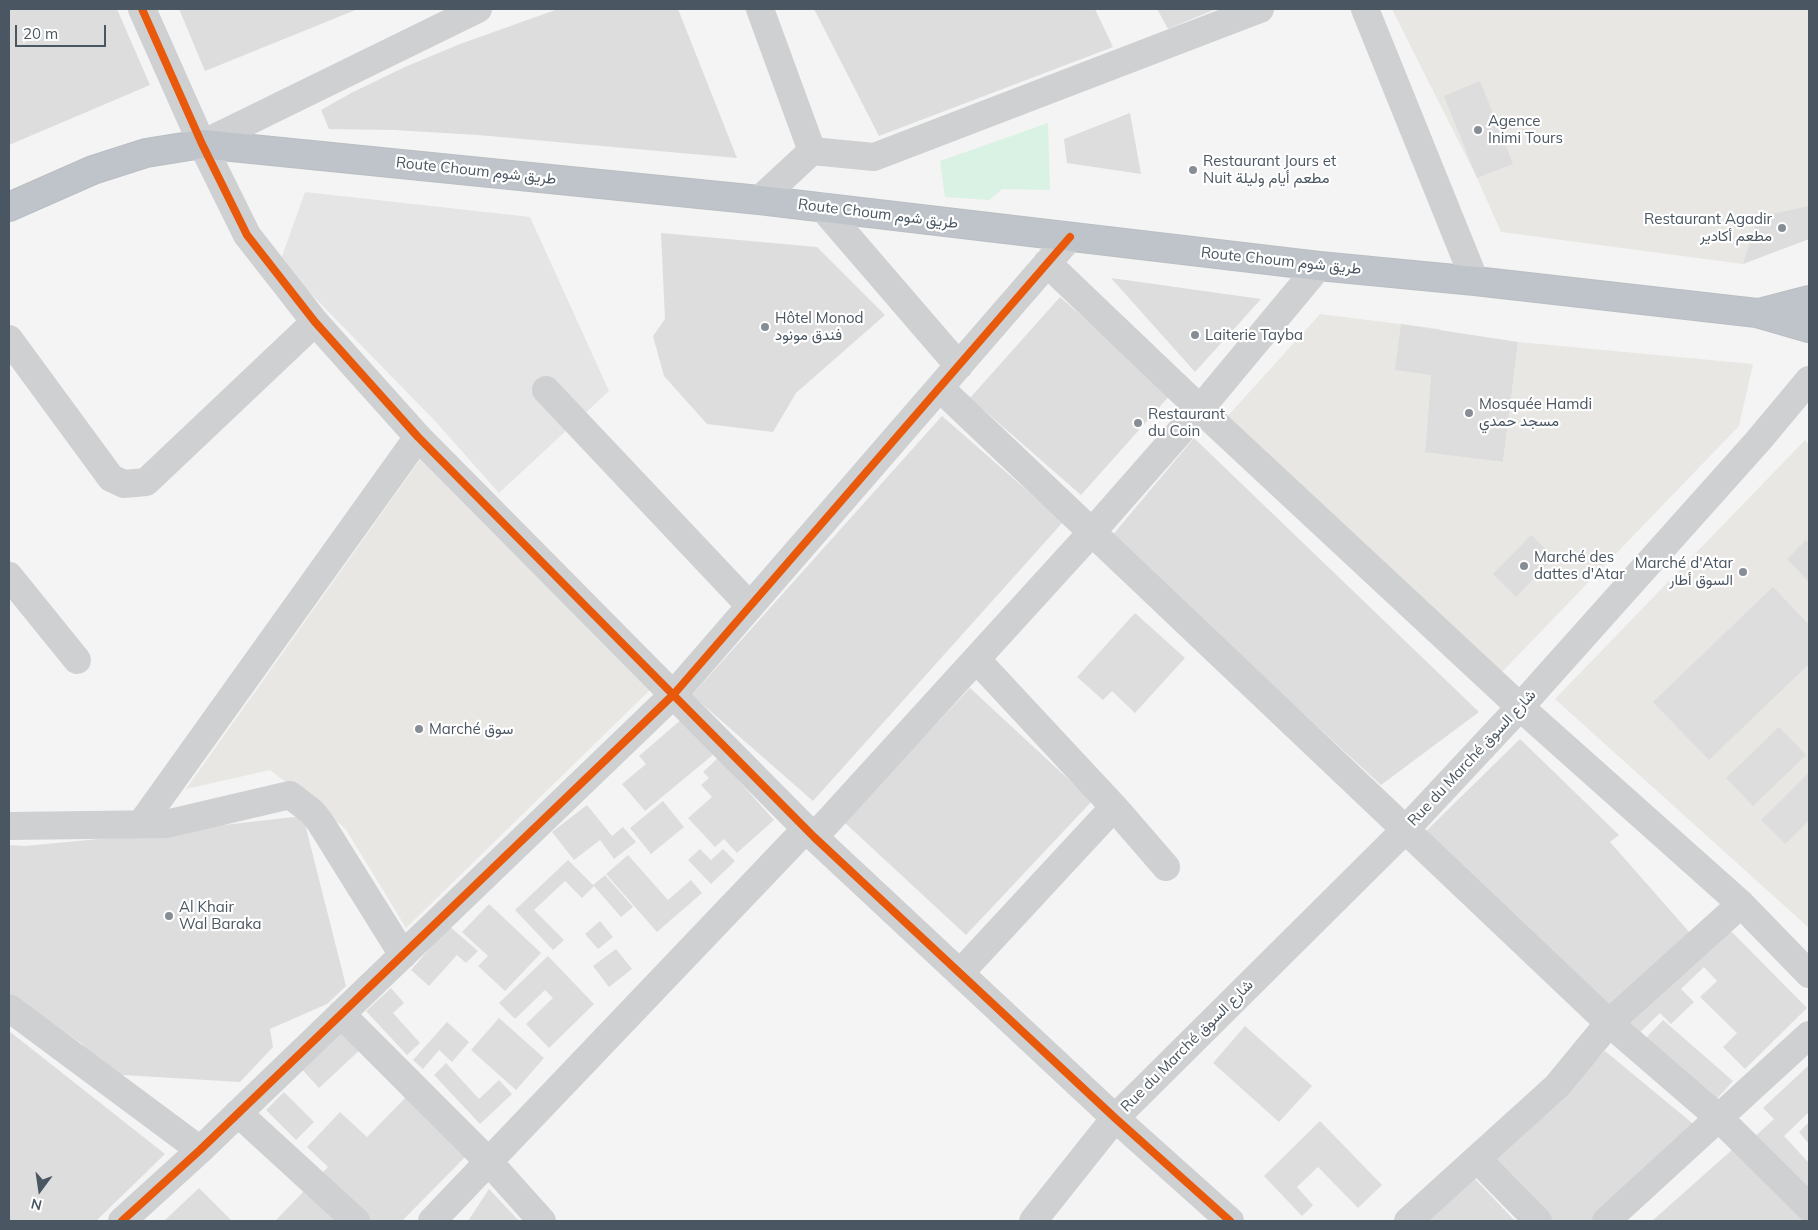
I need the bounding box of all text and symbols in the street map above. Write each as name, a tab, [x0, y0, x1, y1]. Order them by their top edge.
scale bar	[18, 15, 109, 47]
text: 20 m	[23, 24, 58, 43]
place label: Agence Inimi Tours	[1488, 112, 1563, 147]
marker: Agence Inimi Tours	[1472, 124, 1484, 136]
place label: Restaurant Jours et Nuit مطعم أيام وليلة	[1203, 152, 1336, 187]
street label: Route Choum طريق شوم	[395, 154, 557, 188]
marker: Restaurant Jours et Nuit مطعم أيام وليلة	[1187, 164, 1199, 176]
street label: Route Choum طريق شوم	[797, 195, 959, 233]
place label: Restaurant Agadir مطعم أكادير	[1644, 210, 1772, 245]
marker: Restaurant Agadir مطعم أكادير	[1776, 222, 1788, 234]
street label: Route Choum طريق شوم	[1200, 244, 1362, 278]
place label: Hôtel Monod فندق مونود	[775, 309, 864, 344]
marker: Hôtel Monod فندق مونود	[759, 321, 771, 333]
place label: Laiterie Tayba	[1205, 326, 1303, 344]
marker: Laiterie Tayba	[1189, 329, 1201, 341]
place label: Mosquée Hamdi مسجد حمدي	[1479, 395, 1592, 430]
place label: Restaurant du Coin	[1148, 405, 1225, 440]
marker: Mosquée Hamdi مسجد حمدي	[1463, 407, 1475, 419]
marker: Restaurant du Coin	[1132, 417, 1144, 429]
place label: Marché des dattes d'Atar	[1534, 548, 1625, 583]
place label: Marché d'Atar السوق أطار	[1635, 554, 1733, 589]
marker: Marché des dattes d'Atar	[1518, 560, 1530, 572]
marker: Marché d'Atar السوق أطار	[1737, 566, 1749, 578]
street label: Rue du Marché شارع السوق	[1404, 686, 1540, 830]
place label: Marché سوق	[429, 720, 513, 738]
marker: Marché سوق	[413, 723, 425, 735]
place label: Al Khair Wal Baraka	[179, 898, 262, 933]
marker: Al Khair Wal Baraka	[163, 910, 175, 922]
street label: Rue du Marché شارع السوق	[1117, 976, 1257, 1116]
north arrow	[15, 1165, 65, 1215]
text: N	[29, 1195, 44, 1215]

